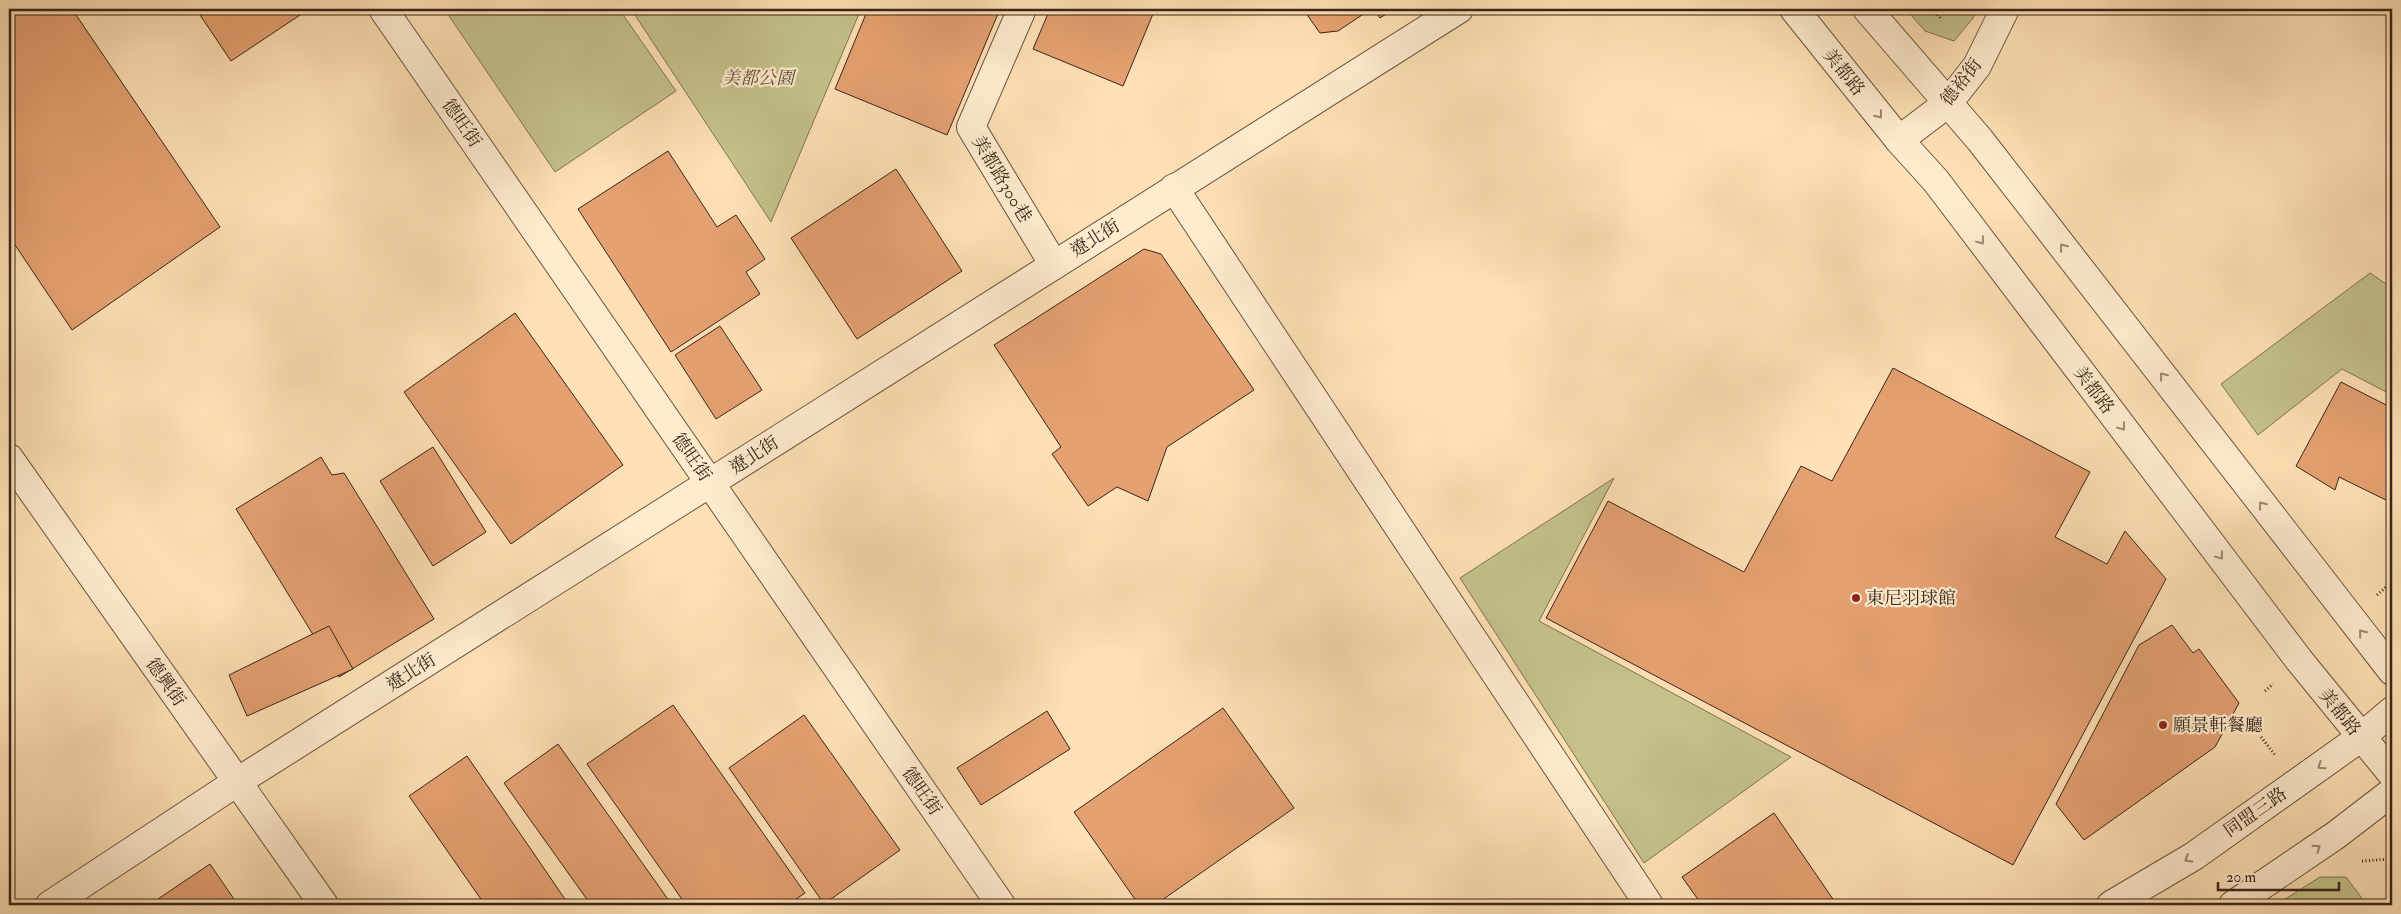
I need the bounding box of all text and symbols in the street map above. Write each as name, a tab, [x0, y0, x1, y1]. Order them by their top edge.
street label: 美都路	[1818, 44, 1870, 101]
street label: 德裕街	[1936, 54, 1987, 111]
park label: 美都公園	[722, 67, 797, 90]
street label: 德旺街	[437, 95, 486, 152]
one-way arrow	[1873, 110, 1882, 119]
street label: 美都路300巷	[967, 132, 1037, 227]
street label: 遼北街	[1066, 214, 1124, 262]
one-way arrow	[1976, 235, 1984, 244]
one-way arrow	[2060, 244, 2069, 253]
street label: 美都路	[2068, 362, 2119, 419]
one-way arrow	[2160, 373, 2168, 382]
one-way arrow	[2116, 421, 2125, 431]
street label: 德旺街	[667, 429, 716, 486]
street label: 遼北街	[725, 431, 783, 480]
one-way arrow	[2259, 501, 2268, 511]
one-way arrow	[2214, 550, 2223, 560]
place label: 東尼羽球館	[1866, 587, 1956, 610]
marker: 東尼羽球館	[1850, 592, 1862, 604]
one-way arrow	[2359, 630, 2367, 639]
street label: 遼北街	[382, 648, 440, 696]
street label: 德興街	[141, 654, 190, 711]
street label: 美都路	[2314, 684, 2366, 741]
place label: 願景軒餐廳	[2173, 714, 2263, 737]
marker: 願景軒餐廳	[2157, 719, 2169, 731]
one-way arrow	[2317, 760, 2326, 769]
street label: 德旺街	[897, 763, 946, 820]
street label: 同盟三路	[2219, 782, 2291, 842]
one-way arrow	[2311, 845, 2320, 854]
one-way arrow	[2184, 853, 2193, 863]
scale bar	[2218, 859, 2340, 891]
text: 20 m	[2226, 868, 2256, 887]

